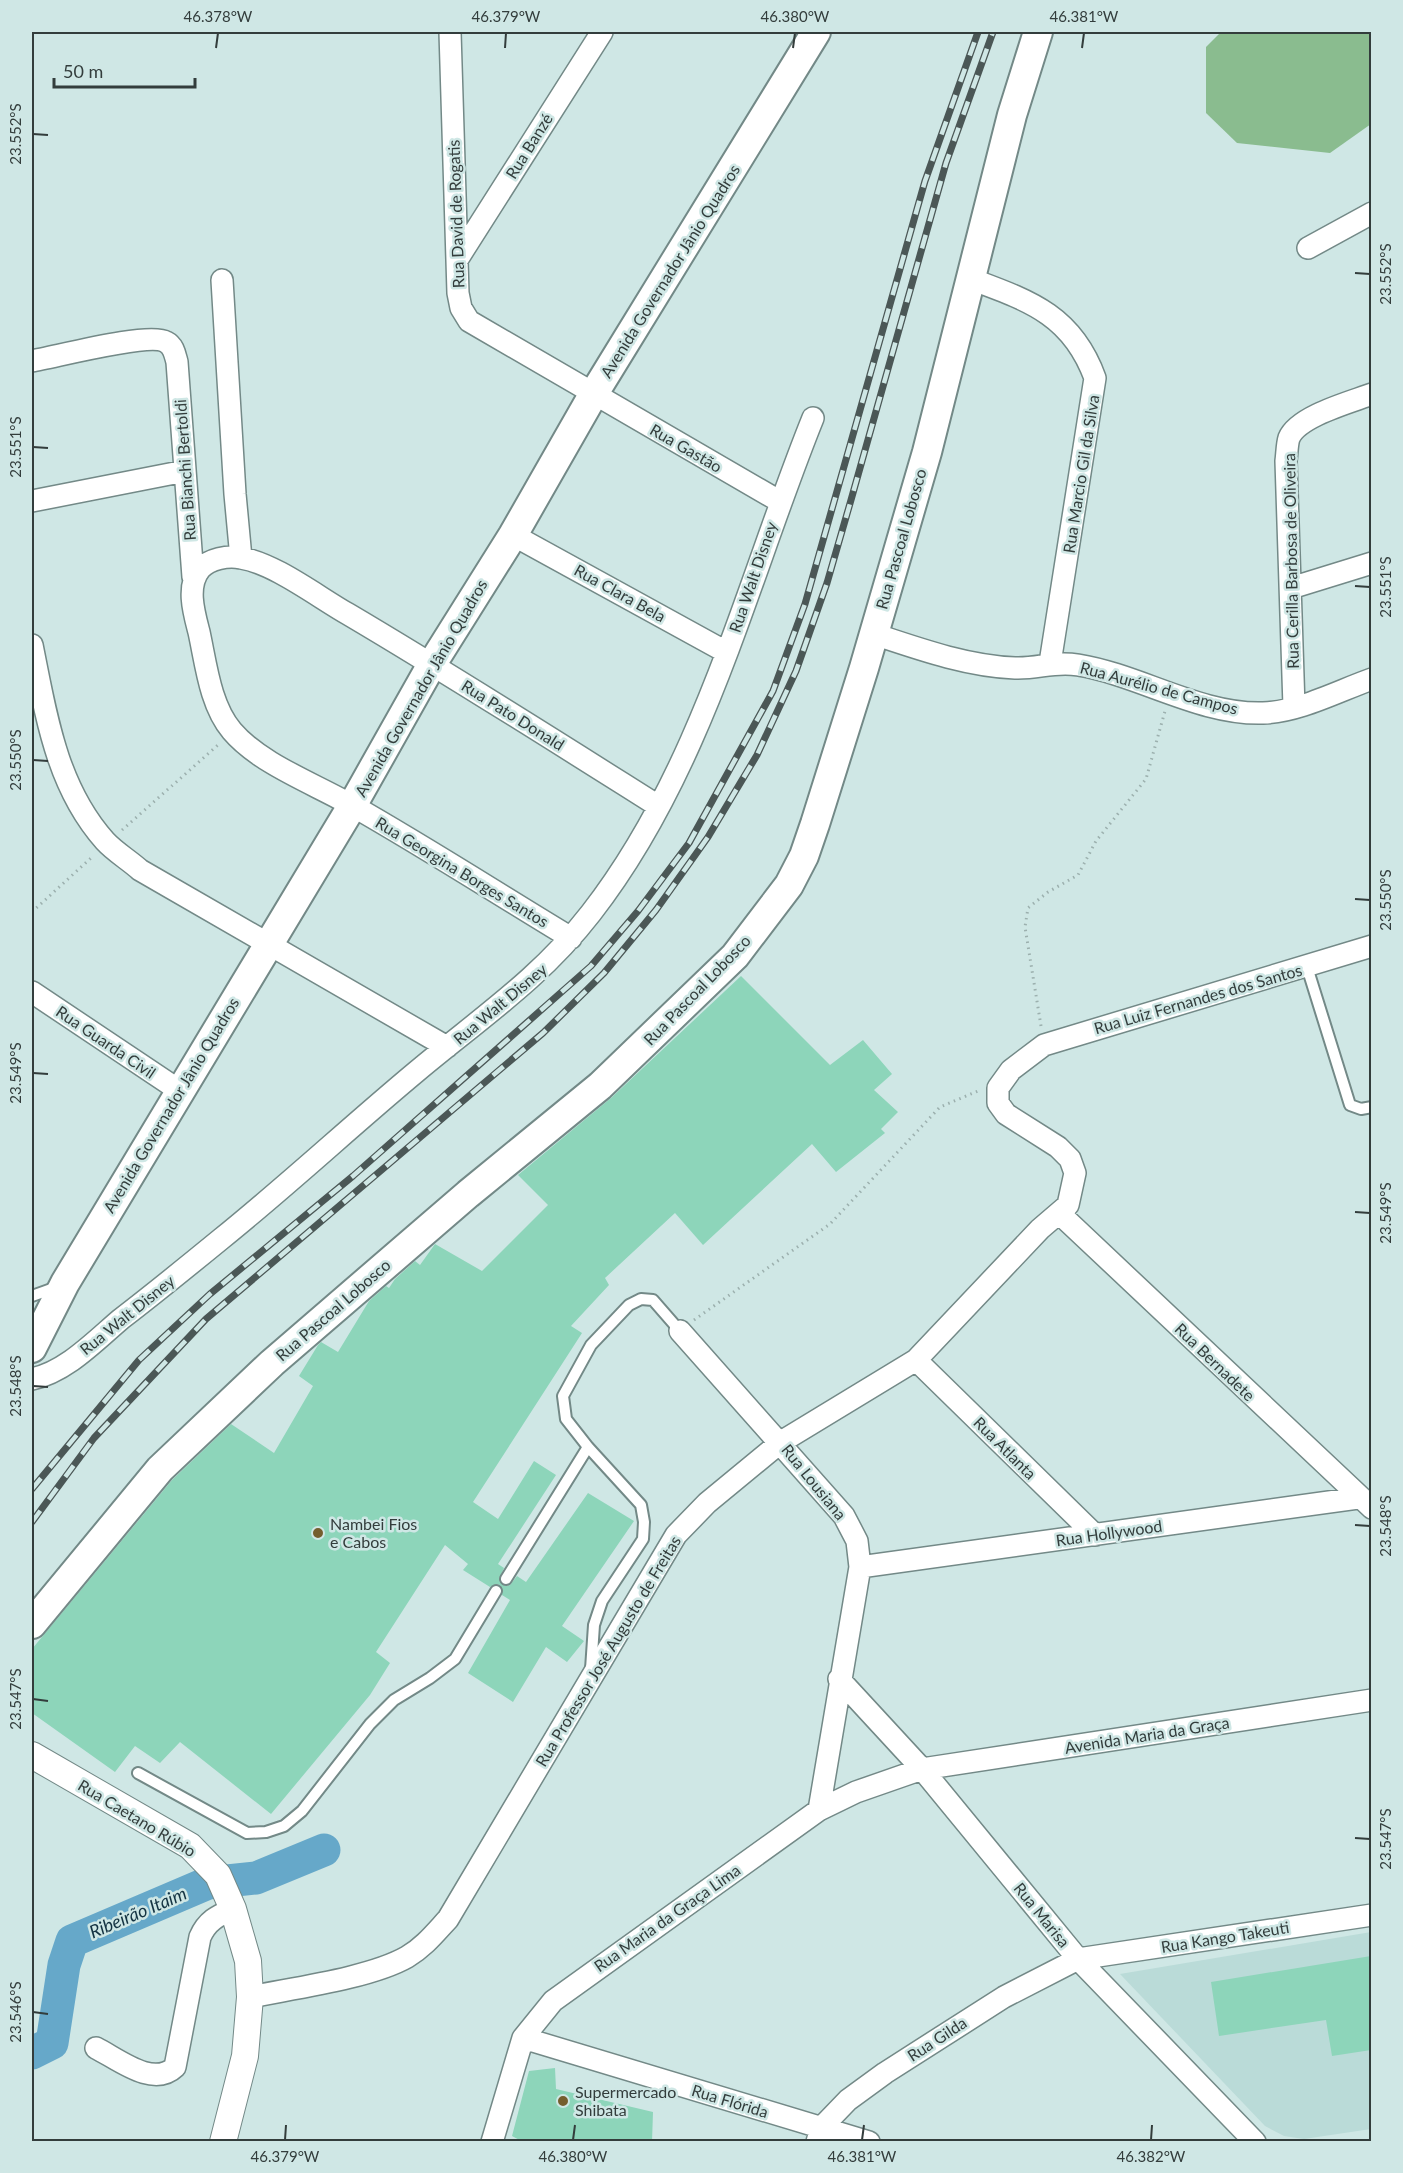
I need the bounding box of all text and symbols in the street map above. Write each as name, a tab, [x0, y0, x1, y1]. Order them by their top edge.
text: 46.378°W	[184, 7, 253, 25]
text: 46.379°W	[472, 7, 541, 25]
text: 46.380°W	[761, 7, 830, 25]
text: 46.381°W	[1050, 7, 1119, 25]
scale bar	[54, 51, 195, 89]
text: 50 m	[63, 60, 103, 82]
text: 23.552°S	[6, 103, 24, 165]
street label: Rua Banzé	[501, 110, 556, 182]
street label: Rua David de Rogatis	[443, 139, 468, 289]
street label: Avenida Governador Jânio Quadros	[596, 161, 743, 381]
text: 23.552°S	[1376, 243, 1394, 305]
street label: Rua Marcio Gil da Silva	[1059, 393, 1102, 554]
street label: Rua Bianchi Bertoldi	[170, 399, 199, 541]
text: 23.551°S	[6, 416, 24, 478]
street label: Rua Gastão	[647, 419, 726, 476]
street label: Rua Cerilla Barbosa de Oliveira	[1279, 453, 1302, 669]
street label: Rua Pascoal Lobosco	[871, 466, 930, 611]
street label: Rua Walt Disney	[725, 518, 781, 635]
text: 23.551°S	[1376, 556, 1394, 618]
street label: Rua Clara Bela	[571, 560, 669, 625]
street label: Avenida Governador Jânio Quadros	[350, 576, 491, 800]
street label: Rua Aurélio de Campos	[1078, 657, 1240, 718]
street label: Rua Pato Donald	[458, 675, 568, 754]
text: 23.550°S	[6, 729, 24, 791]
street label: Rua Georgina Borges Santos	[372, 812, 552, 931]
text: 23.550°S	[1376, 869, 1394, 931]
street label: Rua Pascoal Lobosco	[639, 931, 754, 1049]
street label: Rua Walt Disney	[449, 959, 551, 1048]
street label: Rua Luiz Fernandes dos Santos	[1092, 960, 1304, 1037]
street label: Avenida Governador Jânio Quadros	[99, 994, 243, 1216]
street label: Rua Guarda Civil	[53, 1001, 160, 1082]
text: 23.549°S	[6, 1042, 24, 1104]
text: 23.549°S	[1376, 1182, 1394, 1244]
street label: Rua Pascoal Lobosco	[272, 1255, 394, 1365]
street label: Rua Walt Disney	[76, 1270, 178, 1358]
street label: Rua Bernadete	[1172, 1319, 1259, 1404]
text: 23.548°S	[6, 1355, 24, 1417]
street label: Rua Atlanta	[970, 1412, 1041, 1483]
street label: Rua Lousiana	[778, 1440, 851, 1523]
text: 23.548°S	[1376, 1495, 1394, 1557]
place label: Nambei Fios e Cabos	[330, 1514, 417, 1551]
street label: Rua Hollywood	[1055, 1516, 1163, 1549]
marker: Nambei Fios e Cabos	[311, 1526, 325, 1540]
street label: Rua Professor José Augusto de Freitas	[531, 1532, 684, 1770]
text: 23.547°S	[6, 1668, 24, 1730]
street label: Avenida Maria da Graça	[1063, 1712, 1231, 1757]
street label: Rua Caetano Rúbio	[75, 1775, 200, 1860]
text: 23.547°S	[1376, 1808, 1394, 1870]
street label: Rua Maria da Graça Lima	[590, 1860, 743, 1975]
street label: Rua Marisa	[1011, 1878, 1074, 1951]
water label: Ribeirão Itaim	[86, 1882, 190, 1942]
street label: Rua Kango Takeuti	[1160, 1917, 1290, 1956]
text: 23.546°S	[6, 1981, 24, 2043]
street label: Rua Gilda	[904, 2012, 970, 2065]
street label: Rua Flórida	[690, 2080, 771, 2121]
place label: Supermercado Shibata	[575, 2082, 676, 2119]
marker: Supermercado Shibata	[556, 2094, 570, 2108]
text: 46.379°W	[251, 2147, 320, 2165]
text: 46.380°W	[539, 2147, 608, 2165]
text: 46.381°W	[828, 2147, 897, 2165]
text: 46.382°W	[1117, 2147, 1186, 2165]

